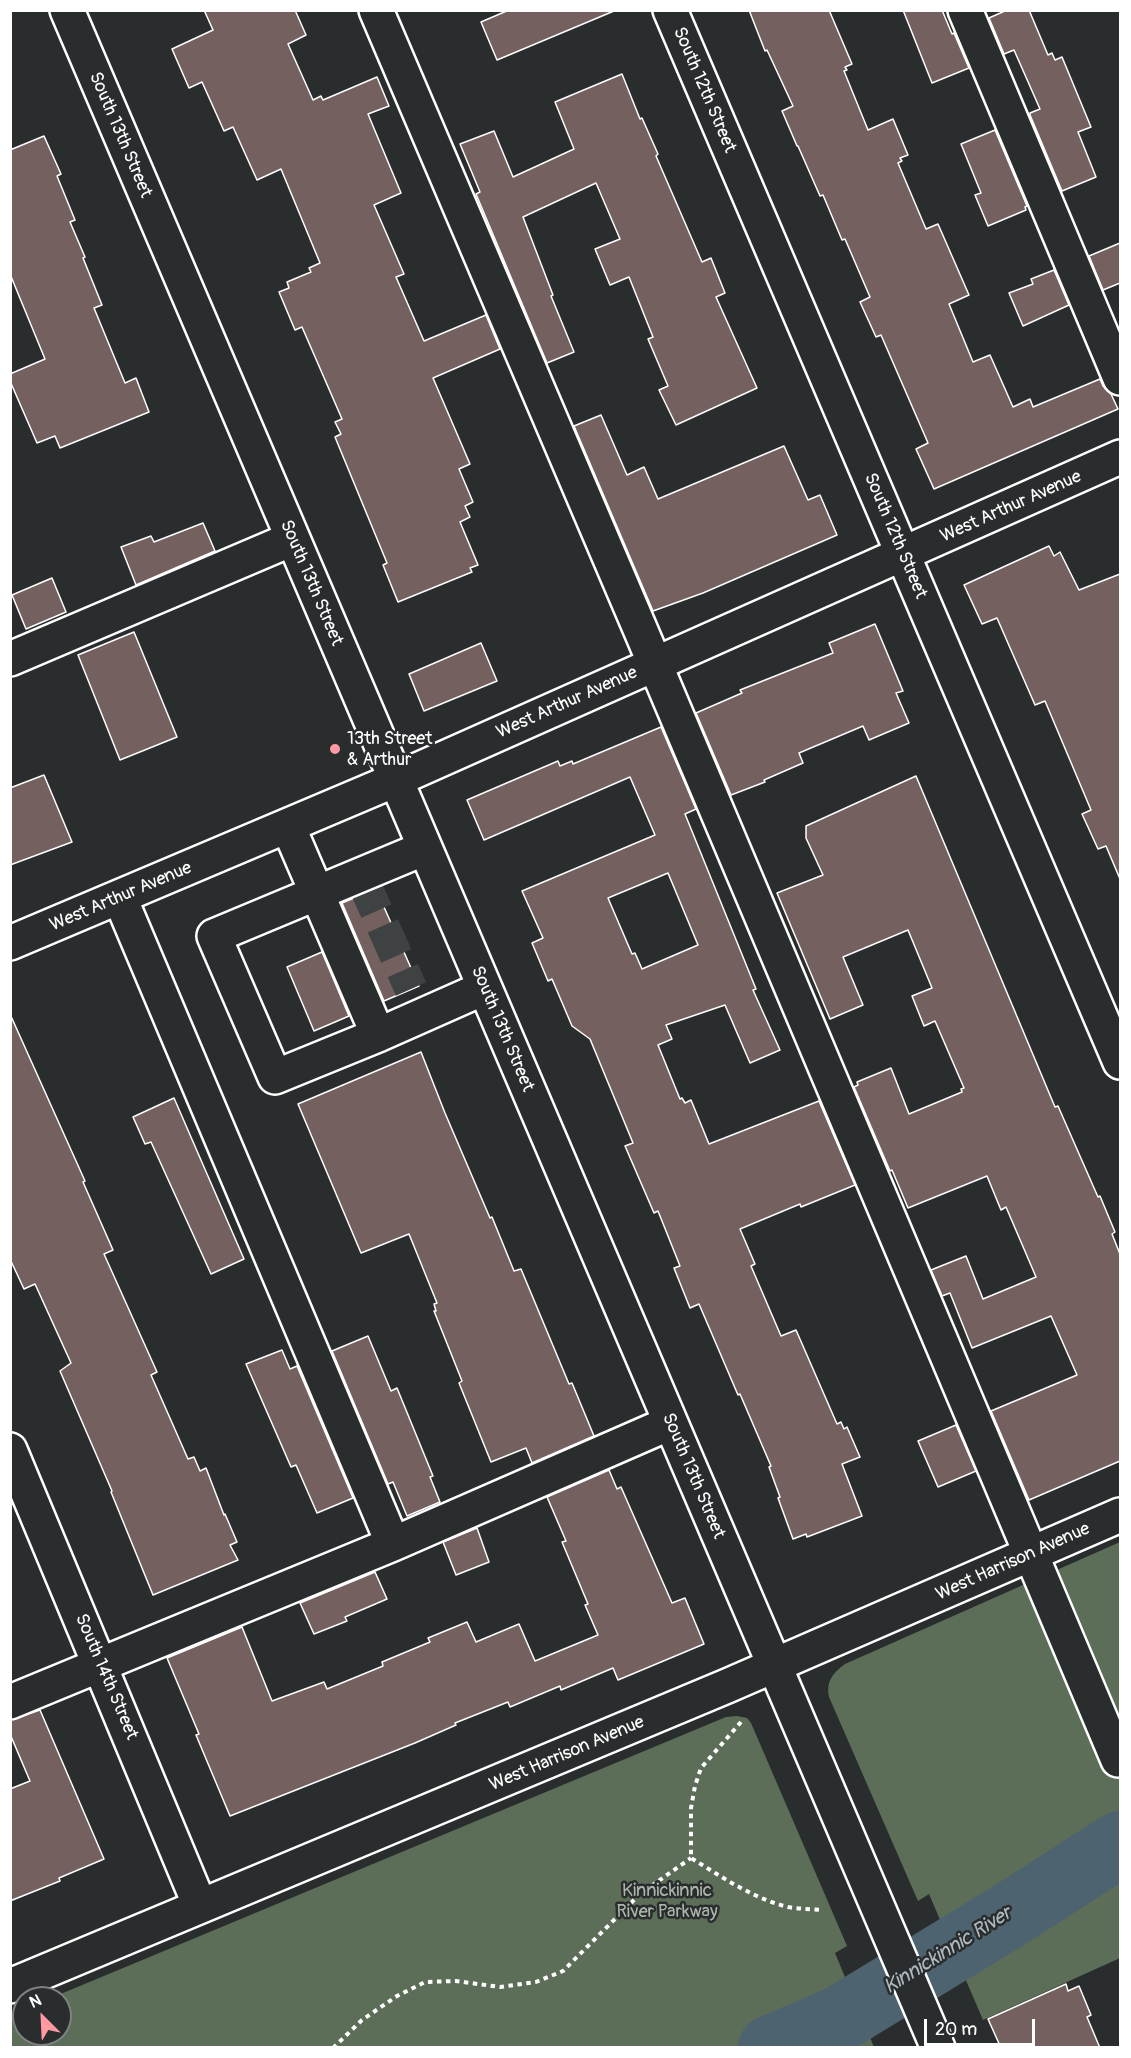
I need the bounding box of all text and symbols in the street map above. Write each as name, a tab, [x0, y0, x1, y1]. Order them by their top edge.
street label: South 12th Street	[668, 24, 740, 156]
street label: South 13th Street	[84, 69, 156, 201]
street label: West Arthur Avenue	[937, 466, 1085, 548]
street label: South 12th Street	[859, 470, 931, 602]
street label: South 13th Street	[275, 517, 347, 649]
street label: West Arthur Avenue	[493, 662, 641, 744]
place label: 13th Street & Arthur	[347, 728, 432, 771]
marker: 13th Street & Arthur	[328, 742, 342, 756]
street label: West Arthur Avenue	[47, 857, 195, 937]
street label: South 13th Street	[466, 963, 538, 1095]
street label: South 13th Street	[657, 1410, 729, 1542]
street label: West Harrison Avenue	[933, 1518, 1093, 1606]
street label: South 14th Street	[70, 1611, 142, 1743]
street label: West Harrison Avenue	[486, 1712, 648, 1796]
park label: Kinnickinnic River Parkway	[616, 1880, 718, 1922]
water label: Kinnickinnic River	[880, 1902, 1016, 2000]
north arrow	[12, 1986, 72, 2046]
text: N	[26, 1990, 44, 2013]
scale bar	[927, 2007, 1038, 2045]
text: 20 m	[935, 2018, 977, 2041]

